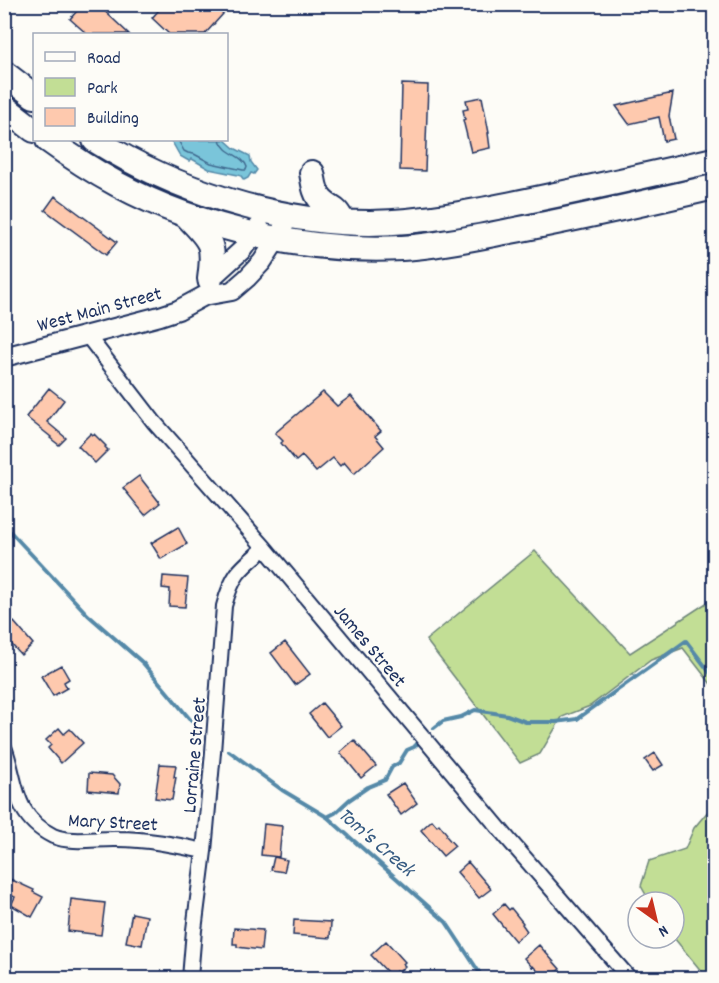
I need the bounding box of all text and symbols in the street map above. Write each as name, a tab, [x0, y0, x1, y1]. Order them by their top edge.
legend	[33, 33, 228, 141]
text: Road	[87, 47, 121, 72]
text: Park	[87, 77, 118, 102]
text: Building	[87, 107, 139, 132]
street label: West Main Street	[34, 281, 165, 341]
street label: James Street	[326, 599, 412, 695]
street label: Lorraine Street	[177, 696, 215, 814]
water label: Tom's Creek	[330, 801, 422, 887]
street label: Mary Street	[67, 808, 158, 840]
north arrow	[626, 890, 686, 950]
text: N	[653, 919, 673, 942]

